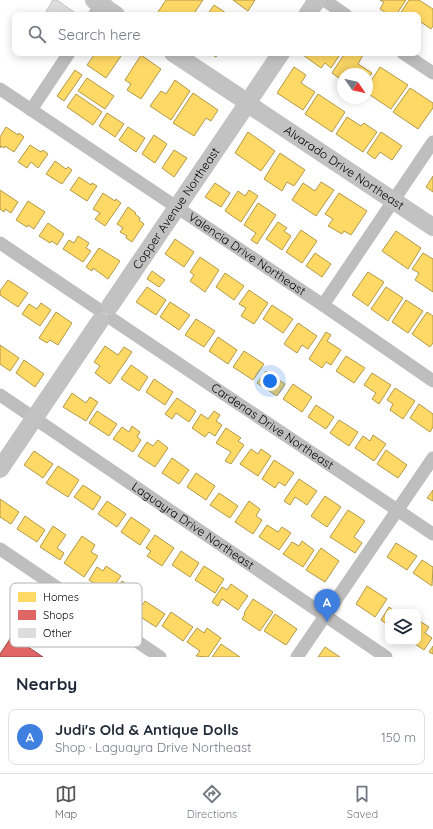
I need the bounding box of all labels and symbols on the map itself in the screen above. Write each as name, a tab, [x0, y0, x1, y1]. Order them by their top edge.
north arrow	[337, 68, 373, 104]
street label: Alvarado Drive Northeast	[281, 122, 407, 213]
street label: Copper Avenue Northeast	[129, 144, 222, 272]
street label: Valencia Drive Northeast	[185, 209, 309, 298]
your location	[260, 371, 280, 391]
street label: Cardenas Drive Northeast	[209, 380, 337, 472]
street label: Laguayra Drive Northeast	[129, 479, 257, 572]
legend	[10, 583, 142, 647]
pin: A	[314, 589, 340, 622]
text: Homes	[43, 590, 79, 604]
text: Shops	[43, 608, 74, 622]
text: Other	[43, 626, 73, 640]

